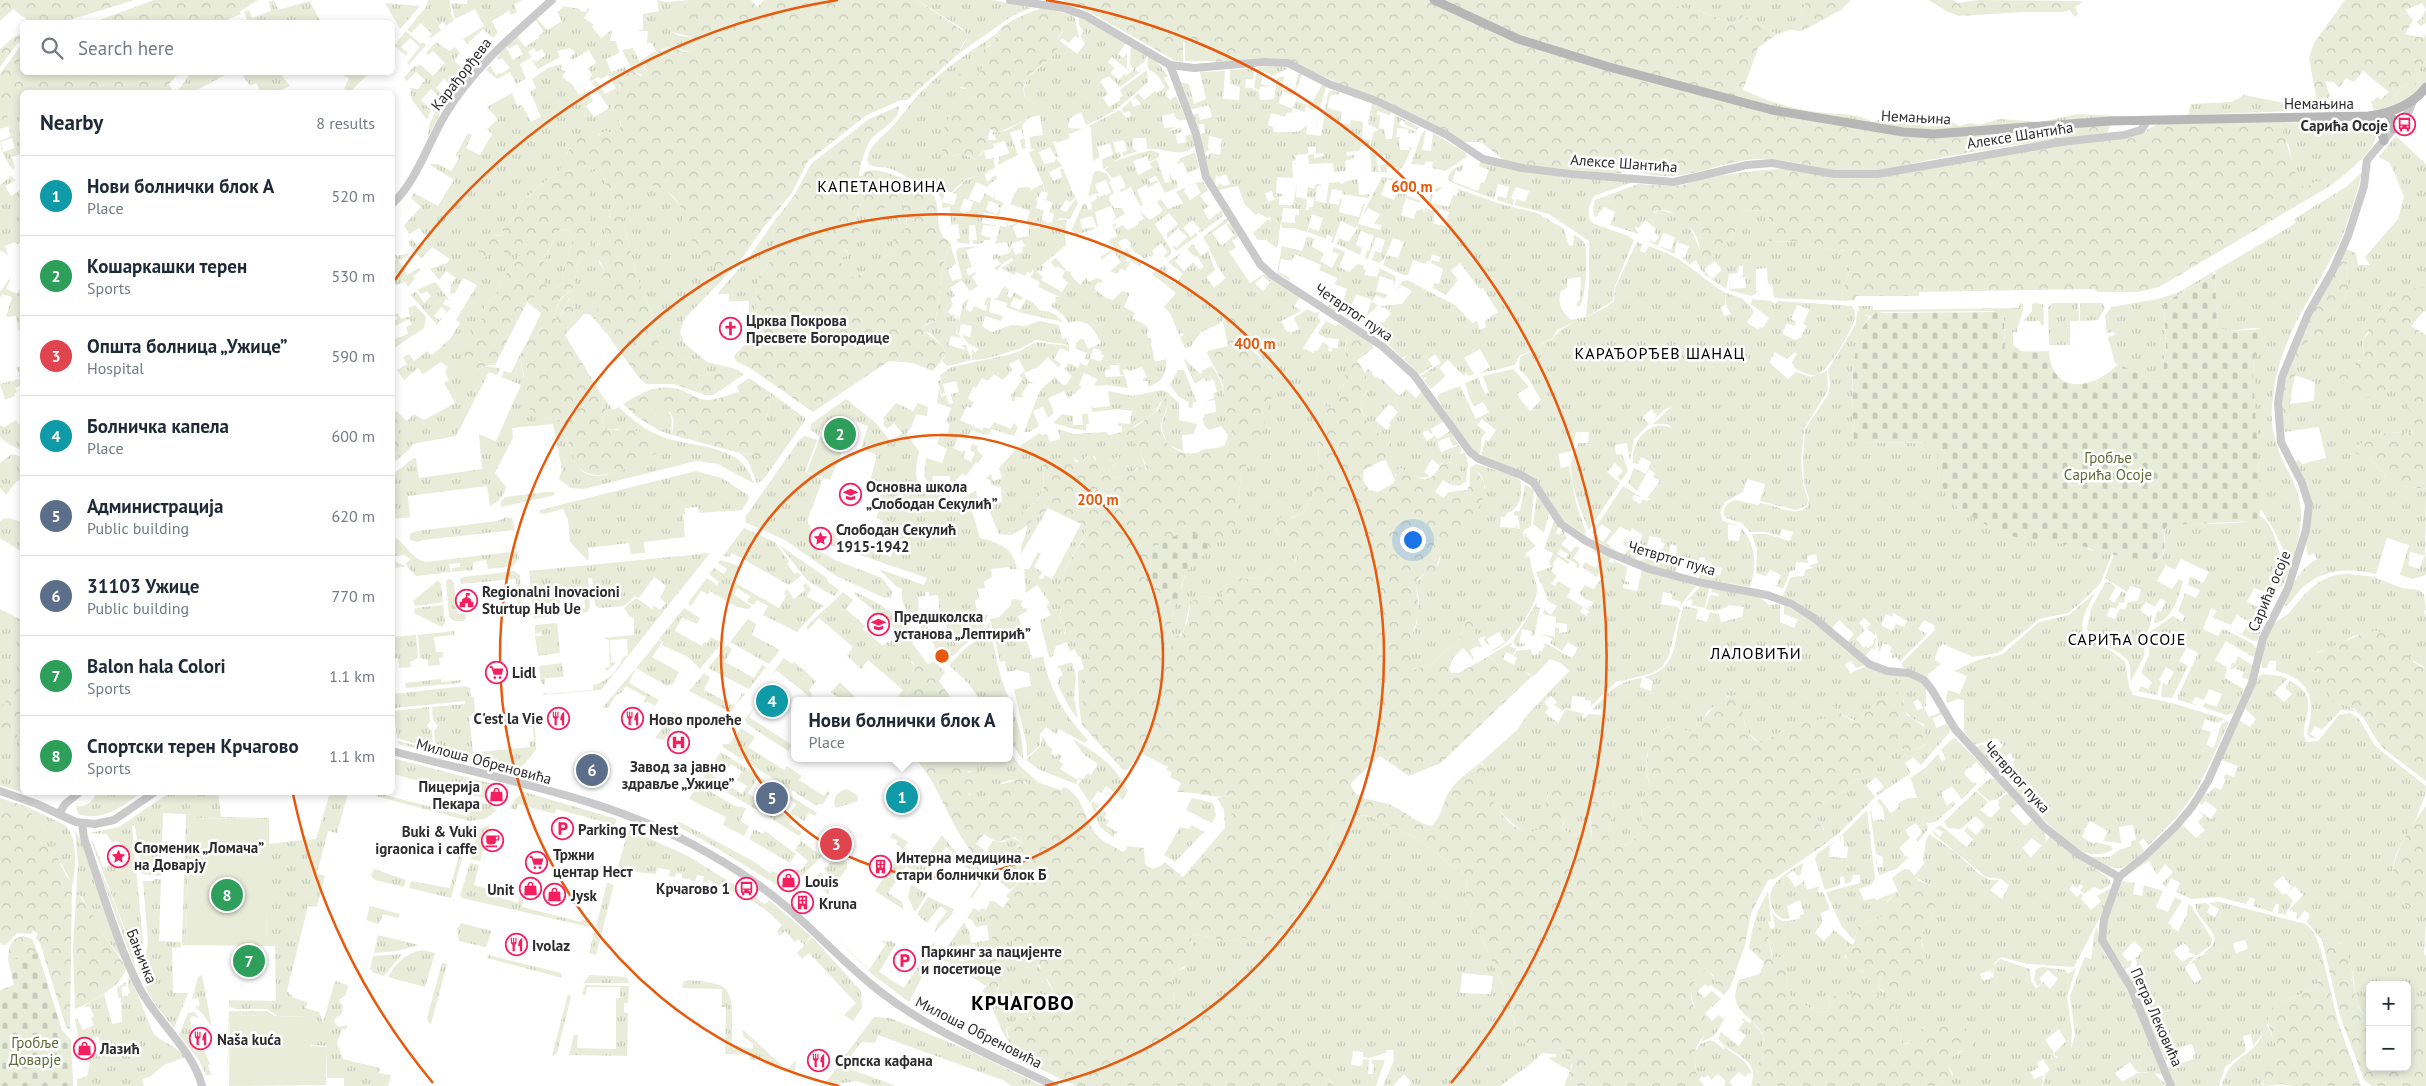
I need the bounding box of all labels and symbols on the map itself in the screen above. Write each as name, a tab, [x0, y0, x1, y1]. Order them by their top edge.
street label: Карађорђева	[427, 34, 495, 114]
street label: Немањина	[2284, 94, 2354, 113]
street label: Немањина	[1880, 106, 1952, 128]
bus stop icon: Сарића Осоје	[2392, 113, 2416, 137]
place label: Сарића Осоје	[2301, 116, 2388, 135]
street label: Алексе Шантића	[1965, 117, 2075, 153]
street label: Алексе Шантића	[1570, 150, 1678, 176]
district label: КАПЕТАНОВИНА	[817, 176, 947, 196]
text: 600 m	[1391, 177, 1433, 196]
street label: Четвртог пука	[1311, 279, 1397, 345]
place label: Црква Покрова Пресвете Богородице	[746, 311, 890, 347]
church icon: Црква Покрова Пресвете Богородице	[718, 317, 742, 341]
text: 400 m	[1234, 334, 1276, 353]
district label: КАРАЂОРЂЕВ ШАНАЦ	[1575, 343, 1745, 363]
pin: 2	[824, 415, 856, 453]
park label: Гробље Сарића Осоје	[2064, 448, 2152, 484]
place label: Основна школа „Слободан Секулић”	[866, 477, 998, 513]
school or university icon: Основна школа „Слободан Секулић”	[838, 483, 862, 507]
text: 200 m	[1077, 490, 1119, 509]
place label: Слободан Секулић 1915-1942	[836, 520, 956, 556]
place icon: Слободан Секулић 1915-1942	[808, 526, 832, 550]
your location	[1400, 527, 1426, 553]
street label: Четвртог пука	[1626, 536, 1718, 580]
street label: Сарића осоје	[2243, 548, 2295, 634]
place label: Regionalni Inovacioni Sturtup Hub Ue	[482, 582, 620, 618]
public building icon: Regionalni Inovacioni Sturtup Hub Ue	[454, 588, 478, 612]
place label: Предшколска установа „Лептирић”	[893, 607, 1031, 643]
school or university icon: Предшколска установа „Лептирић”	[866, 613, 890, 637]
district label: САРИЋА ОСОЈЕ	[2068, 629, 2186, 649]
district label: ЛАЛОВИЋИ	[1709, 643, 1802, 663]
centre of rings	[933, 647, 951, 665]
supermarket icon: Lidl	[484, 660, 508, 684]
place label: Lidl	[512, 663, 537, 682]
pin: 4	[756, 682, 788, 720]
restaurant icon: C'est la Vie	[547, 706, 571, 730]
restaurant icon: Ново пролеће	[621, 707, 645, 731]
place label: C'est la Vie	[474, 709, 543, 728]
place label: Ново пролеће	[649, 710, 742, 729]
hospital icon: Завод за јавно здравље „Ужице”	[666, 731, 690, 755]
street label: Милоша Обреновића	[414, 734, 554, 788]
street label: Четвртог пука	[1980, 737, 2054, 817]
pin: 6	[576, 751, 608, 789]
place label: Завод за јавно здравље „Ужице”	[622, 757, 734, 793]
place label: Пицерија Пекара	[418, 777, 480, 813]
pin: 1	[886, 778, 918, 816]
pin: 5	[756, 779, 788, 817]
shop icon: Пицерија Пекара	[484, 783, 508, 807]
parking icon: Parking TC Nest	[550, 817, 574, 841]
place label: Parking TC Nest	[578, 820, 679, 839]
place label: Buki & Vuki igraonica i caffe	[375, 822, 477, 858]
pin: 3	[820, 825, 852, 863]
cafe icon: Buki & Vuki igraonica i caffe	[481, 828, 505, 852]
place label: Споменик „Ломача” на Доварју	[134, 838, 264, 874]
place icon: Споменик „Ломача” на Доварју	[106, 844, 130, 868]
place label: Тржни центар Нест	[553, 845, 633, 881]
place label: Интерна медицина - стари болнички блок Б	[896, 848, 1047, 884]
supermarket icon: Тржни центар Нест	[525, 851, 549, 875]
building icon: Интерна медицина - стари болнички блок Б	[868, 854, 892, 878]
shop icon: Louis	[777, 869, 801, 893]
place label: Louis	[805, 872, 839, 891]
pin: 8	[211, 876, 243, 914]
bus stop icon: Крчагово 1	[734, 876, 758, 900]
shop icon: Unit	[518, 877, 542, 901]
place label: Крчагово 1	[656, 879, 730, 898]
place label: Unit	[487, 880, 515, 899]
shop icon: Jysk	[543, 883, 567, 907]
place label: Jysk	[570, 886, 598, 905]
building icon: Kruna	[791, 891, 815, 915]
place label: Kruna	[819, 894, 857, 913]
street label: Бањичка	[122, 926, 162, 986]
restaurant icon: Ivolaz	[504, 933, 528, 957]
place label: Ivolaz	[532, 936, 570, 955]
pin: 7	[233, 942, 265, 980]
place label: Паркинг за пацијенте и посетиоце	[921, 942, 1062, 978]
parking icon: Паркинг за пацијенте и посетиоце	[893, 948, 917, 972]
street label: Петра Лековића	[2127, 965, 2187, 1069]
district label: КРЧАГОВО	[971, 990, 1075, 1016]
street label: Милоша Обреновића	[912, 992, 1046, 1072]
restaurant icon: Naša kuća	[189, 1027, 213, 1051]
place label: Naša kuća	[217, 1030, 281, 1049]
park label: Гробље Доварје	[9, 1033, 61, 1069]
shop icon: Лазић	[72, 1036, 96, 1060]
place label: Лазић	[99, 1039, 140, 1058]
restaurant icon: Српска кафана	[807, 1048, 831, 1072]
place label: Српска кафана	[835, 1051, 933, 1070]

